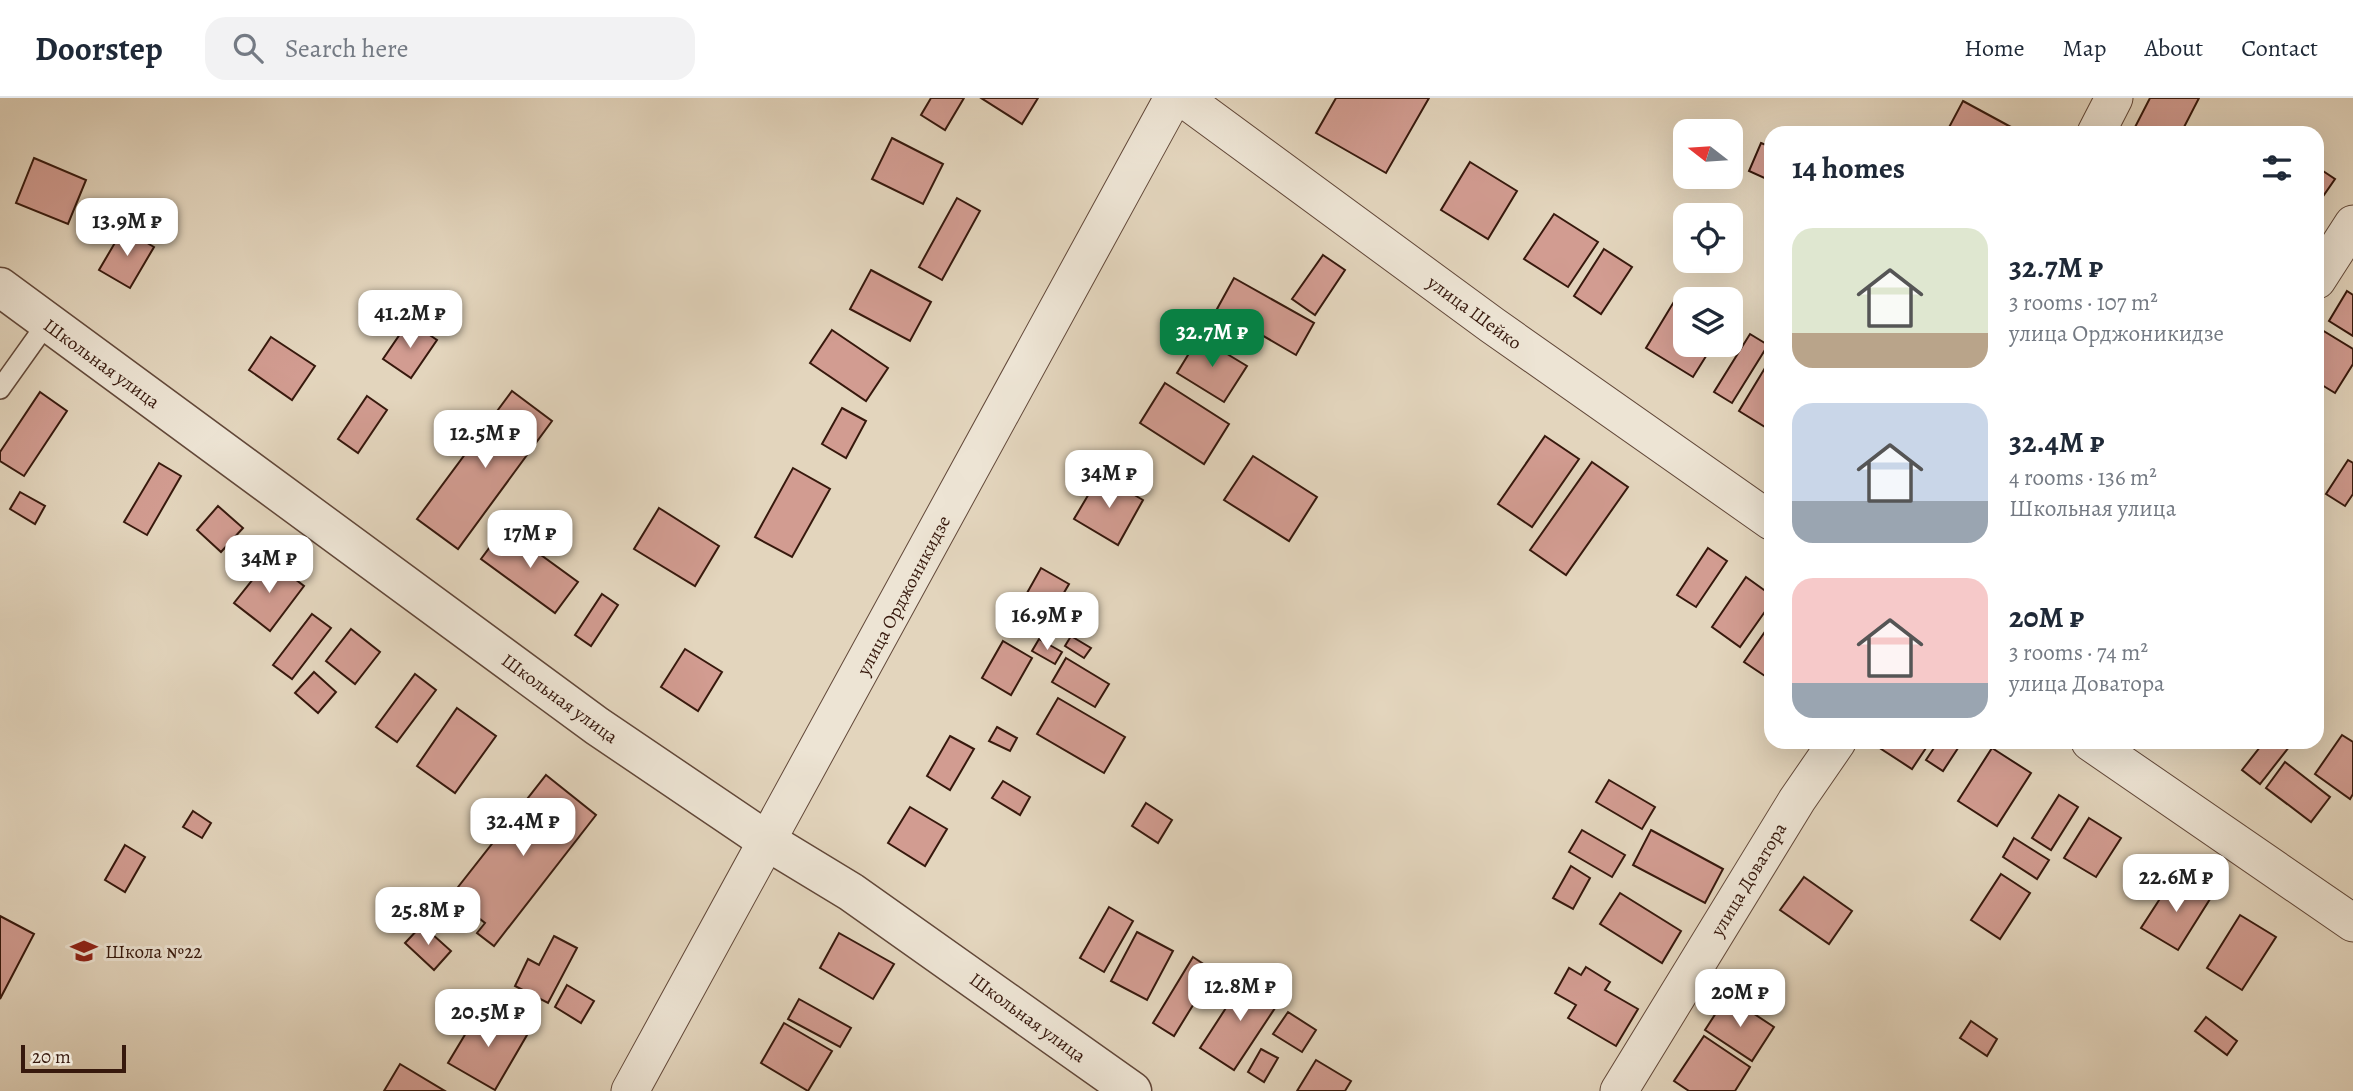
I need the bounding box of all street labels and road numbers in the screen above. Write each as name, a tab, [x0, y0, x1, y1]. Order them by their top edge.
street label: улица Шейко	[1421, 269, 1527, 356]
street label: Школьная улица	[38, 313, 165, 415]
street label: улица Орджоникидзе	[850, 511, 957, 681]
street label: Школьная улица	[496, 648, 623, 750]
street label: улица Доватора	[1704, 817, 1793, 942]
street label: Школьная улица	[964, 967, 1091, 1069]

